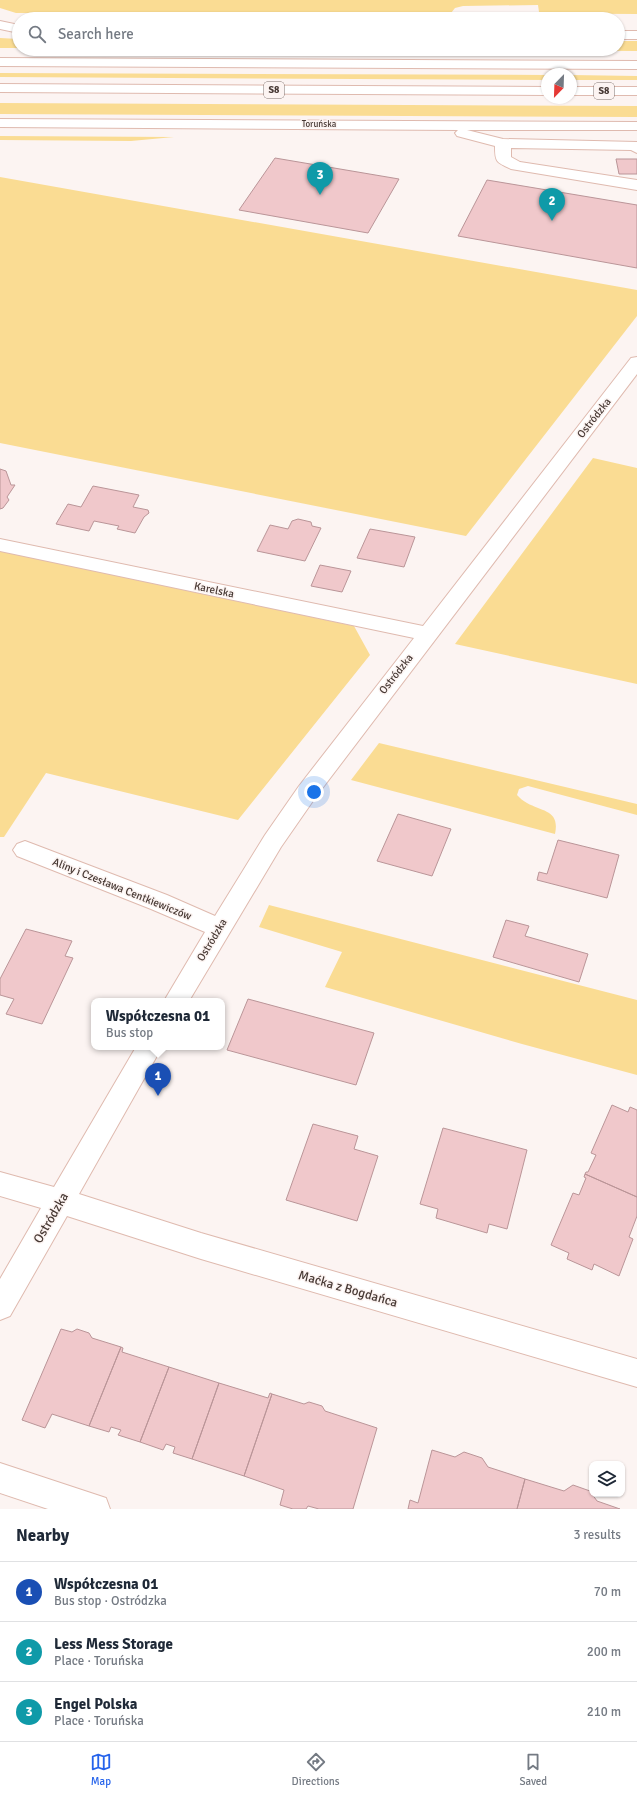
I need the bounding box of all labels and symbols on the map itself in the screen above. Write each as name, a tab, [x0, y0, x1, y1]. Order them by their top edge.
north arrow	[541, 68, 577, 104]
road number: S8	[264, 82, 284, 98]
road number: S8	[594, 83, 614, 99]
street label: Toruńska	[302, 119, 337, 130]
pin: 3	[307, 162, 333, 195]
pin: 2	[539, 188, 565, 221]
street label: Ostródzka	[574, 395, 614, 441]
street label: Karelska	[193, 579, 236, 601]
street label: Ostródzka	[376, 651, 416, 697]
your location	[304, 782, 324, 802]
street label: Aliny i Czesława Centkiewiczów	[51, 855, 193, 923]
street label: Ostródzka	[194, 916, 230, 964]
pin: 1	[145, 1063, 171, 1096]
street label: Ostródzka	[30, 1190, 72, 1246]
street label: Maćka z Bogdańca	[296, 1267, 400, 1311]

